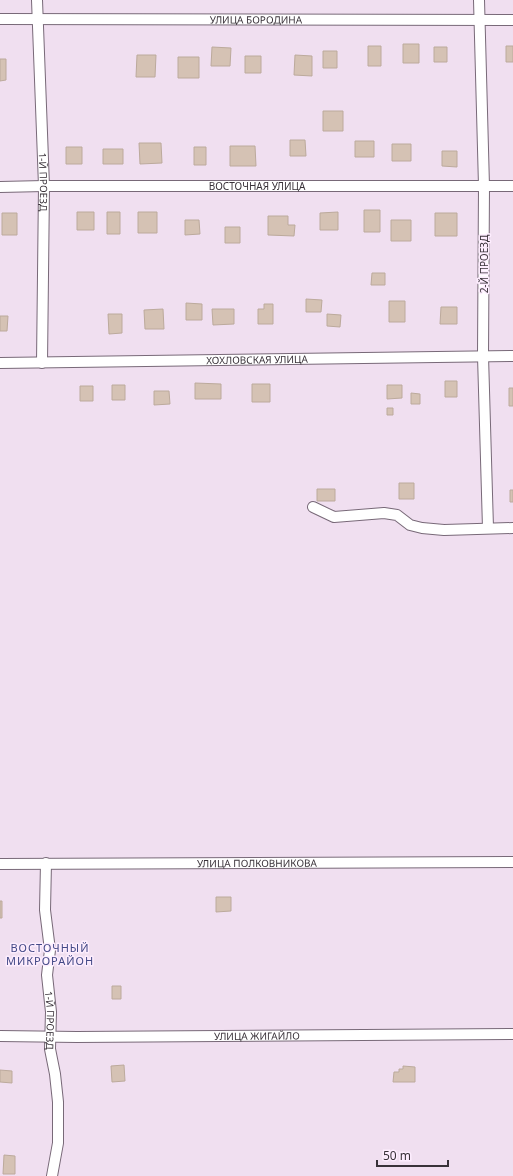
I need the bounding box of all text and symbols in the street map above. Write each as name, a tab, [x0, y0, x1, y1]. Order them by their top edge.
street label: УЛИЦА БОРОДИНА	[210, 12, 303, 27]
street label: 1-Й ПРОЕЗД	[36, 152, 51, 212]
street label: ВОСТОЧНАЯ УЛИЦА	[209, 179, 306, 193]
street label: 2-Й ПРОЕЗД	[477, 234, 491, 293]
street label: ХОХЛОВСКАЯ УЛИЦА	[206, 352, 309, 367]
street label: УЛИЦА ПОЛКОВНИКОВА	[197, 856, 318, 870]
district label: ВОСТОЧНЫЙ МИКРОРАЙОН	[6, 940, 94, 968]
street label: 1-Й ПРОЕЗД	[42, 990, 58, 1051]
street label: УЛИЦА ЖИГАЙЛО	[214, 1028, 300, 1043]
scale bar	[377, 1142, 448, 1168]
text: 50 m	[383, 1147, 411, 1164]

